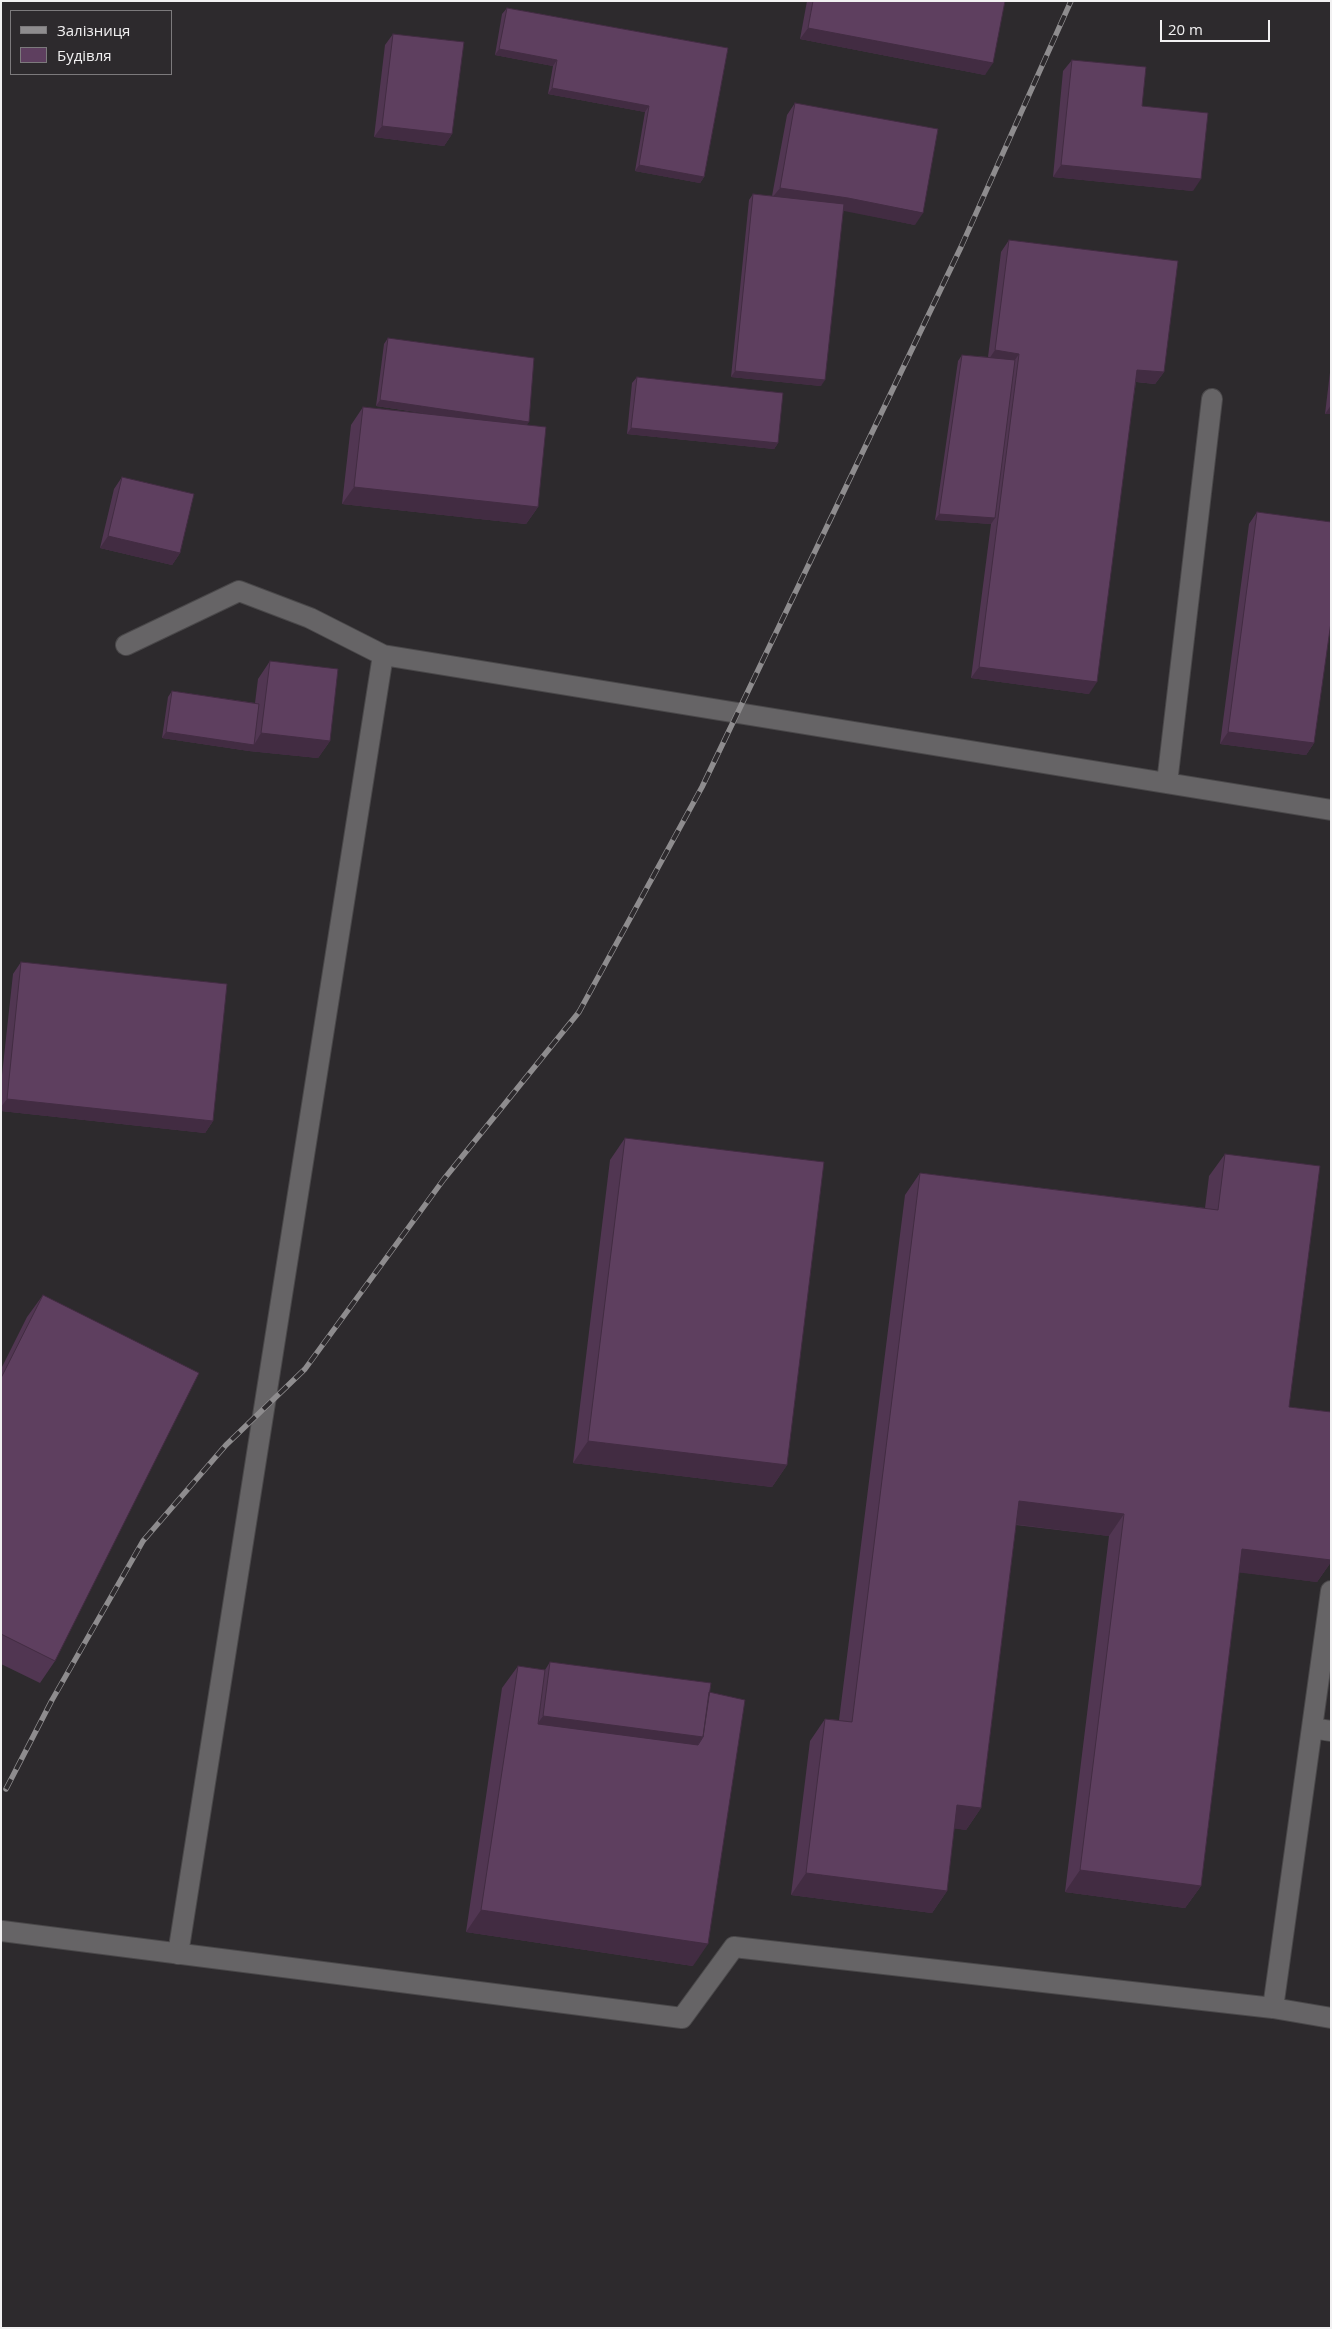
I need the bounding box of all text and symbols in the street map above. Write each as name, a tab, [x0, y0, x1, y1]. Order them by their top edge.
legend	[10, 10, 172, 75]
scale bar	[1162, 10, 1272, 42]
text: 20 m	[1168, 19, 1203, 39]
text: Залізниця	[57, 20, 130, 40]
text: Будівля	[57, 45, 112, 65]

